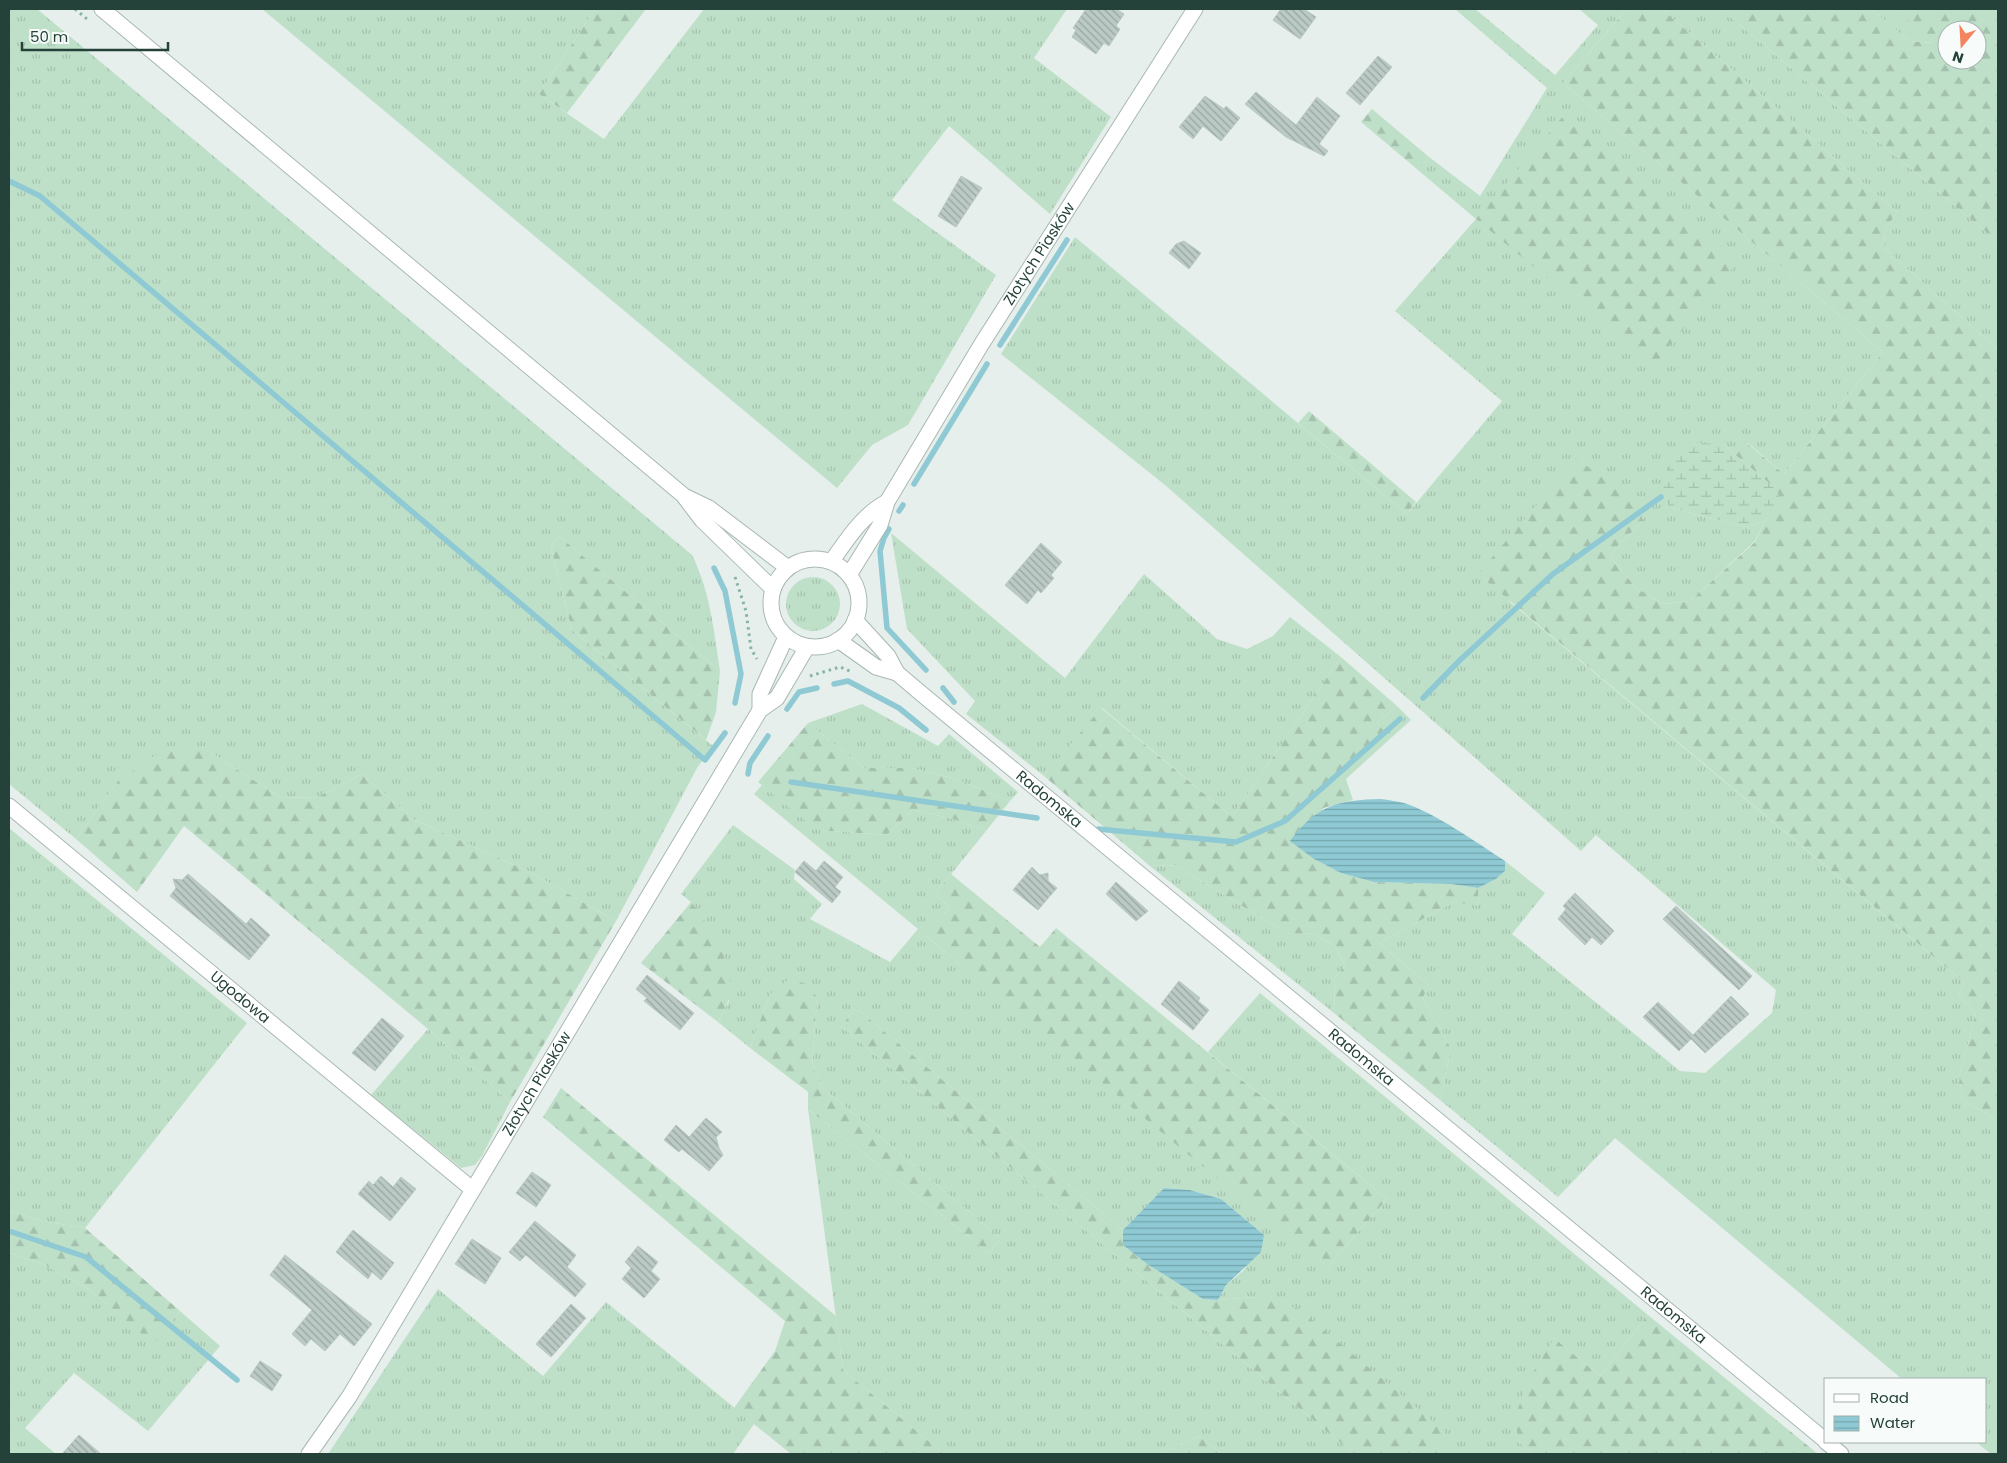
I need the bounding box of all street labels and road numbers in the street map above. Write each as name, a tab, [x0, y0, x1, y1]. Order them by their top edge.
street label: Złotych Piasków	[998, 197, 1080, 309]
street label: Radomska	[1012, 765, 1087, 832]
street label: Ugodowa	[206, 966, 275, 1028]
street label: Radomska	[1324, 1023, 1399, 1090]
street label: Złotych Piasków	[497, 1027, 576, 1139]
street label: Radomska	[1636, 1281, 1711, 1348]

